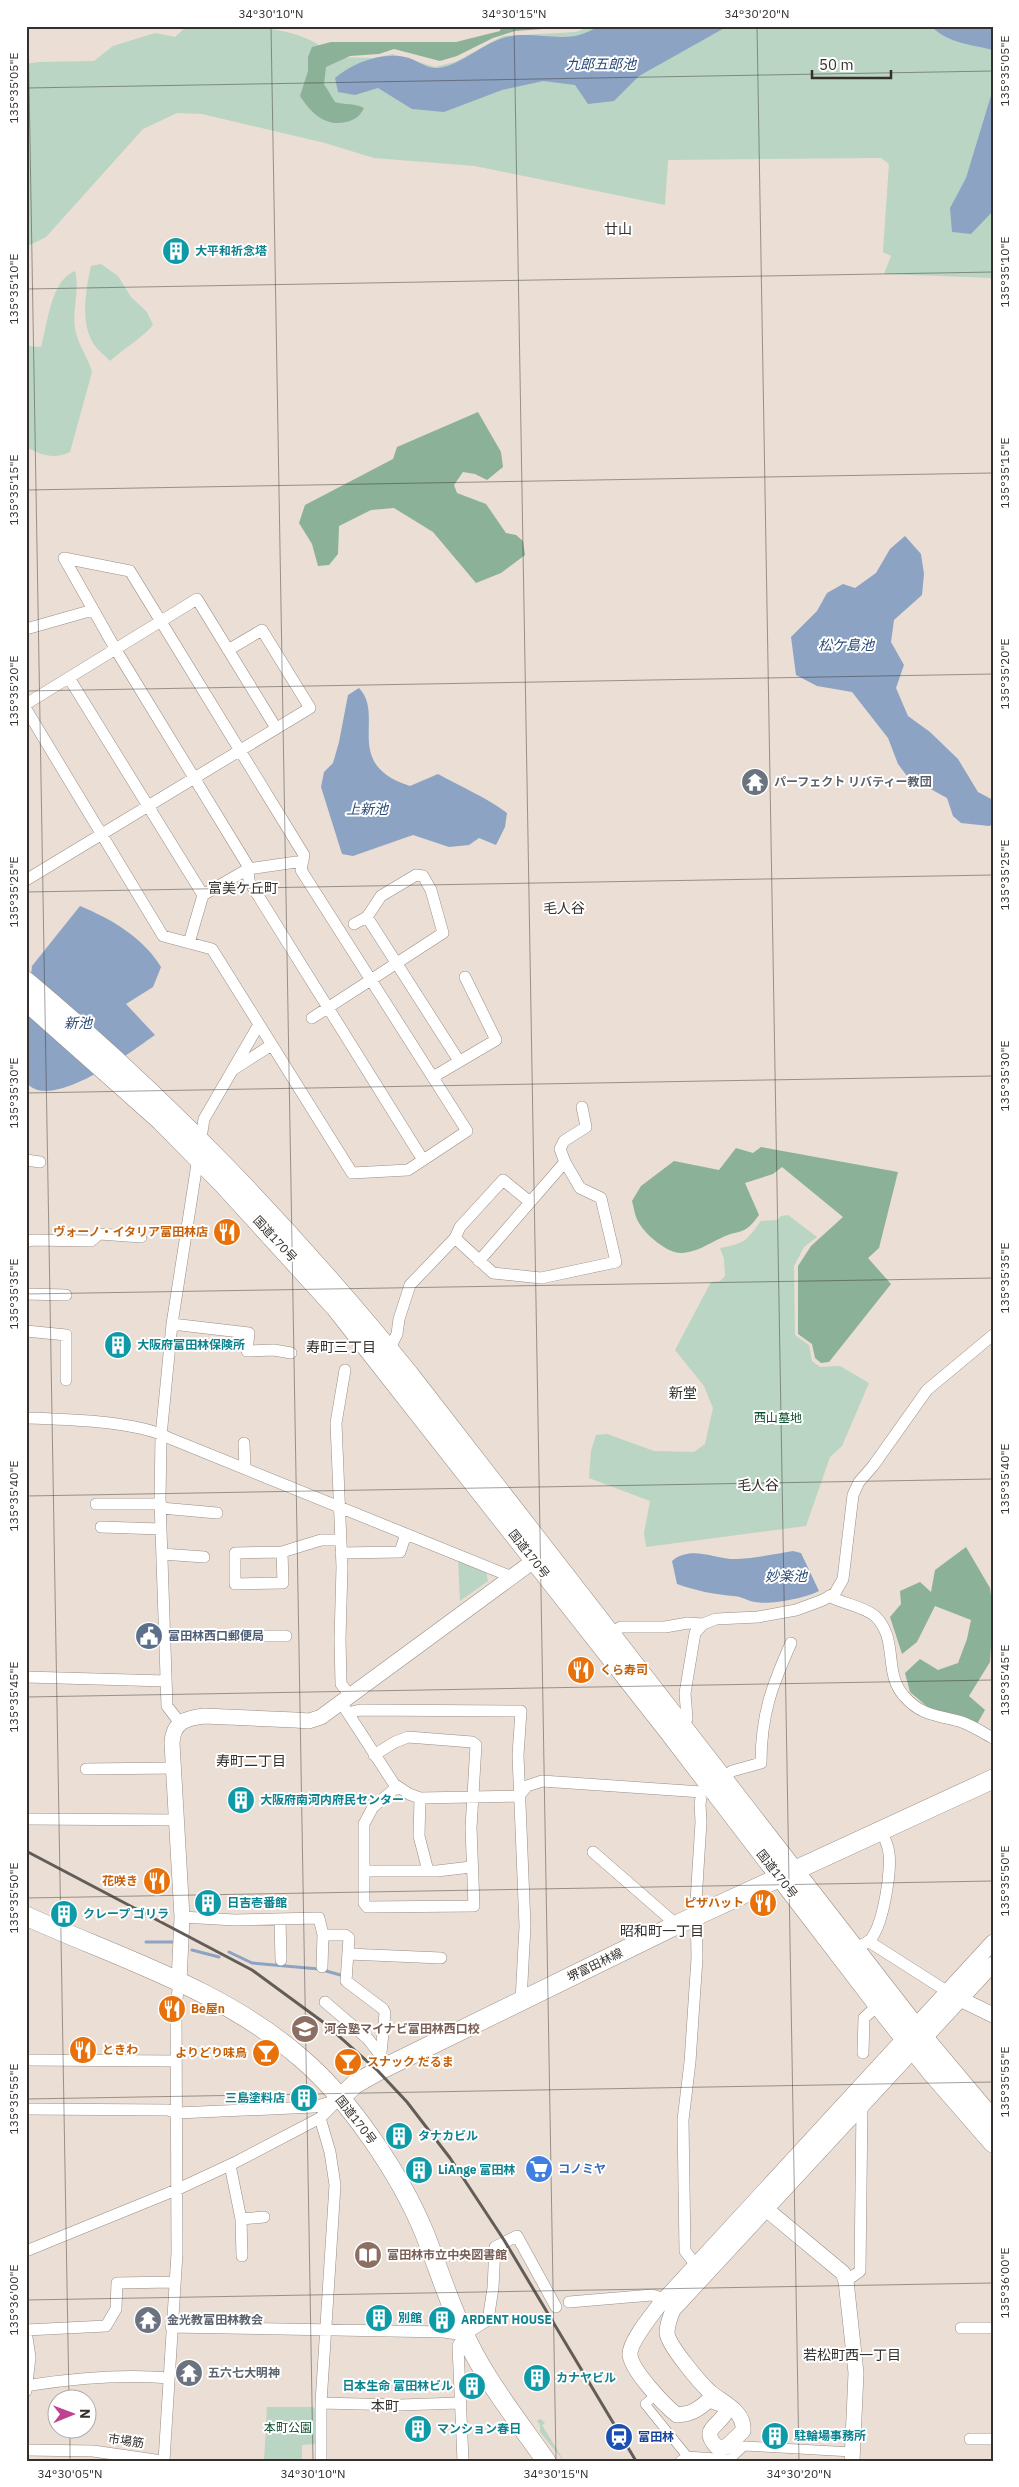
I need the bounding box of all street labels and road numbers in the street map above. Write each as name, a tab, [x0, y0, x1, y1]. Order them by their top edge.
street label: 国道170号	[250, 1212, 300, 1265]
street label: 国道170号	[506, 1526, 553, 1581]
street label: 国道170号	[754, 1846, 801, 1901]
street label: 堺富田林線	[565, 1945, 625, 1984]
street label: 国道170号	[333, 2092, 380, 2147]
street label: 市場筋	[107, 2431, 145, 2450]

